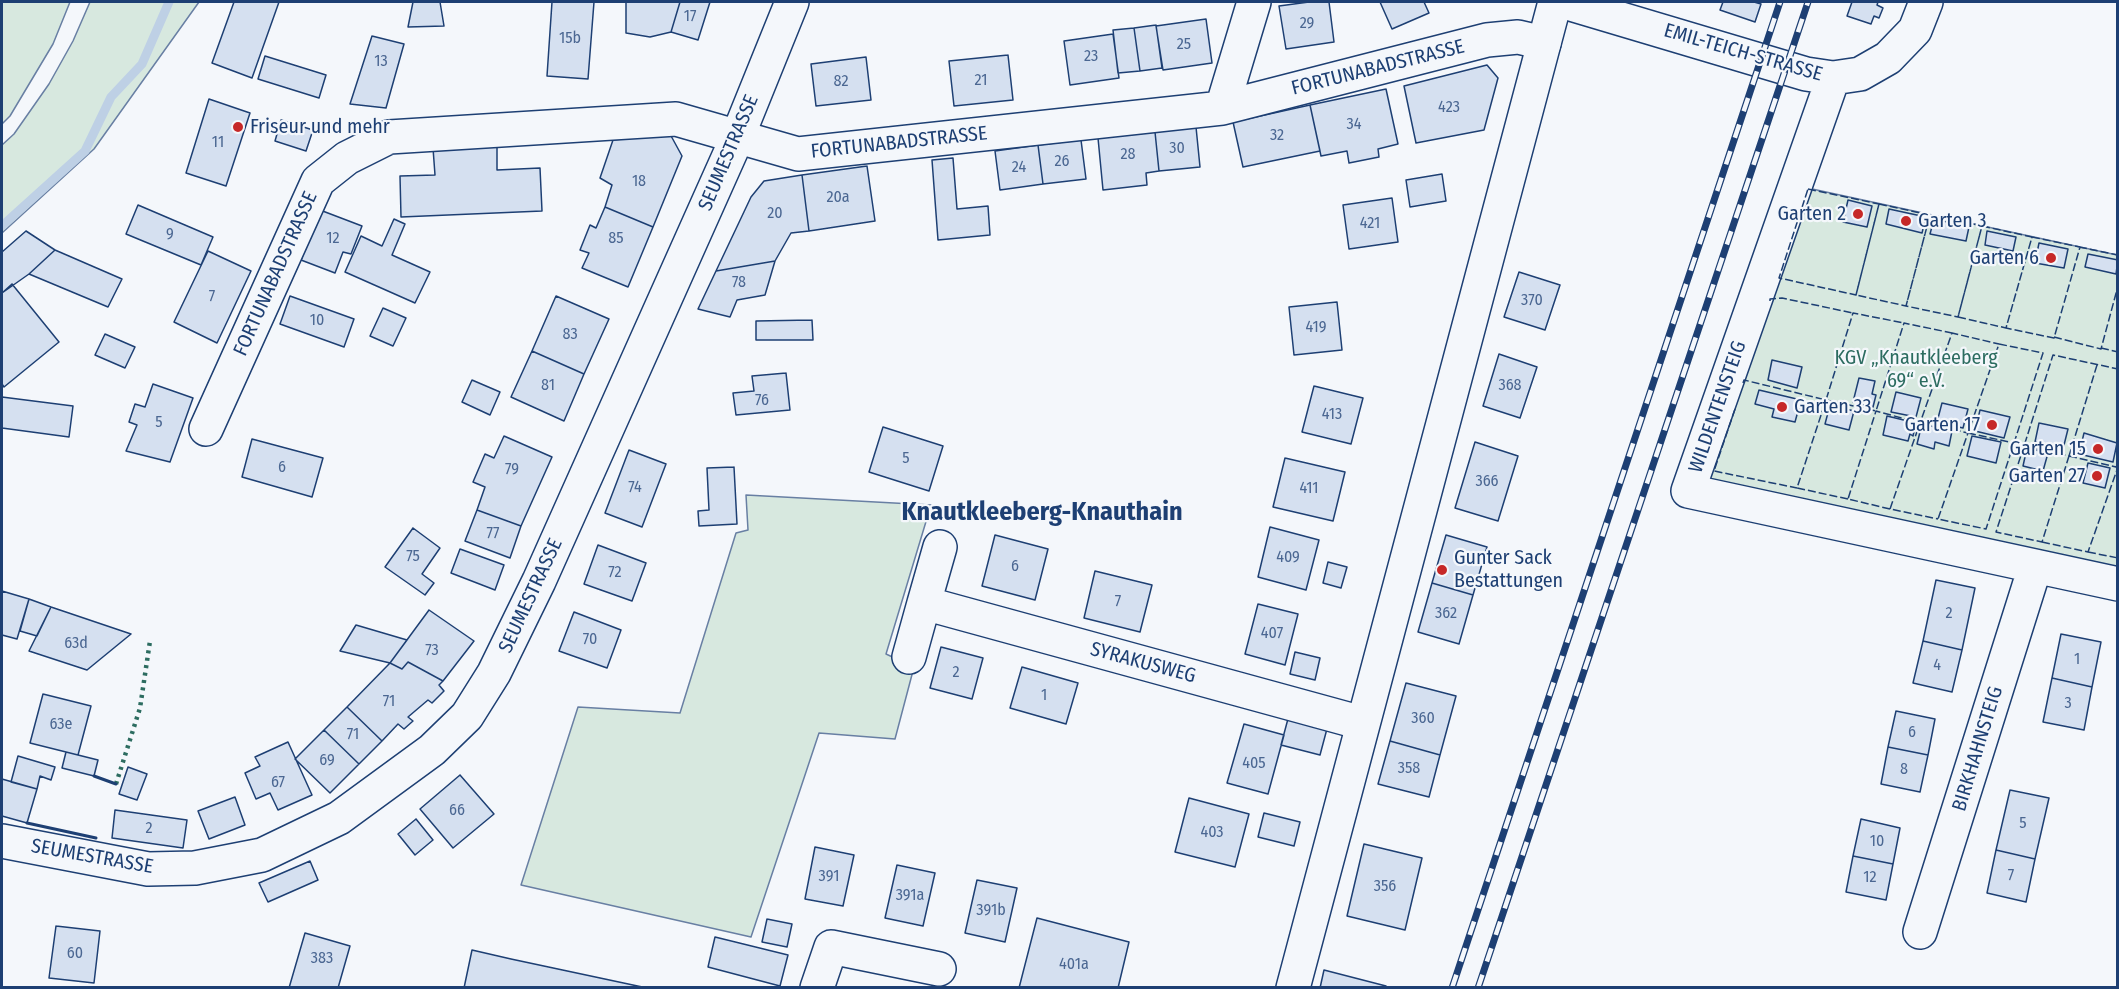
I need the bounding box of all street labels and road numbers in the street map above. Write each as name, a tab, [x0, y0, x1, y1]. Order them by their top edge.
street label: EMIL-TEICH-STRASSE	[1661, 19, 1825, 87]
street label: FORTUNABADSTRASSE	[1289, 35, 1467, 101]
street label: SEUMESTRASSE	[694, 91, 764, 215]
street label: FORTUNABADSTRASSE	[810, 122, 988, 164]
street label: FORTUNABADSTRASSE	[229, 188, 323, 360]
street label: WILDENTENSTEIG	[1684, 338, 1752, 476]
street label: SEUMESTRASSE	[494, 535, 568, 657]
street label: SYRAKUSWEG	[1088, 637, 1198, 689]
street label: BIRKHAHNSTEIG	[1948, 684, 2008, 814]
street label: SEUMESTRASSE	[29, 834, 155, 880]

